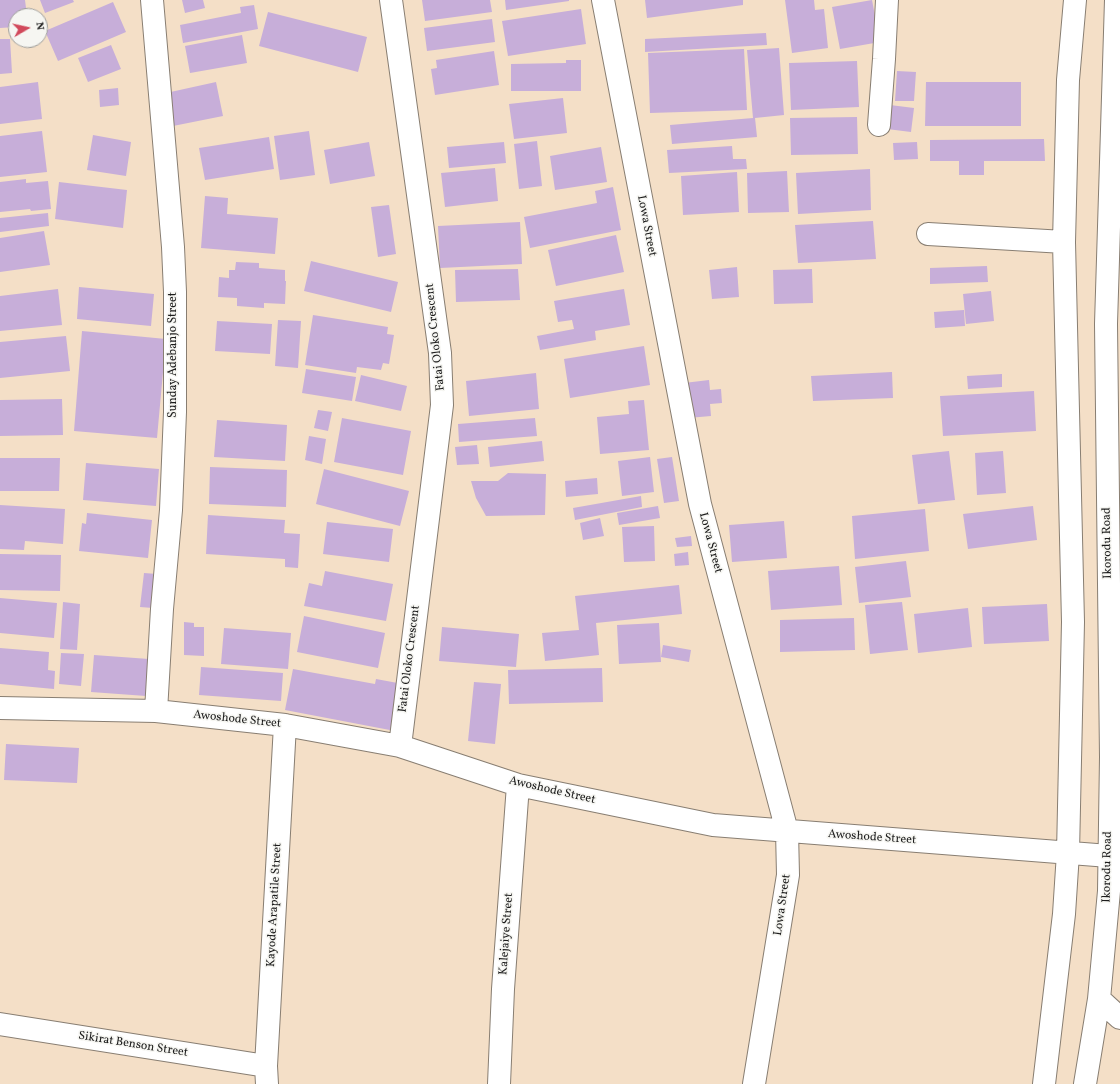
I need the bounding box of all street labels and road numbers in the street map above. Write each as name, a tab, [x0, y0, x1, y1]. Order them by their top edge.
street label: Lowa Street	[633, 194, 659, 258]
street label: Fatai Oloko Crescent	[423, 283, 449, 391]
street label: Sunday Adebanjo Street	[167, 292, 181, 418]
street label: Ikorodu Road	[1100, 507, 1116, 579]
street label: Lowa Street	[695, 511, 725, 575]
street label: Fatai Oloko Crescent	[396, 605, 424, 713]
street label: Awoshode Street	[192, 708, 282, 732]
street label: Awoshode Street	[507, 774, 597, 808]
street label: Awoshode Street	[827, 828, 917, 848]
street label: Ikorodu Road	[1100, 831, 1116, 903]
street label: Kayode Arapatile Street	[265, 842, 285, 968]
street label: Lowa Street	[772, 873, 794, 937]
street label: Kalejaiye Street	[497, 892, 517, 976]
street label: Sikirat Benson Street	[77, 1029, 189, 1061]

